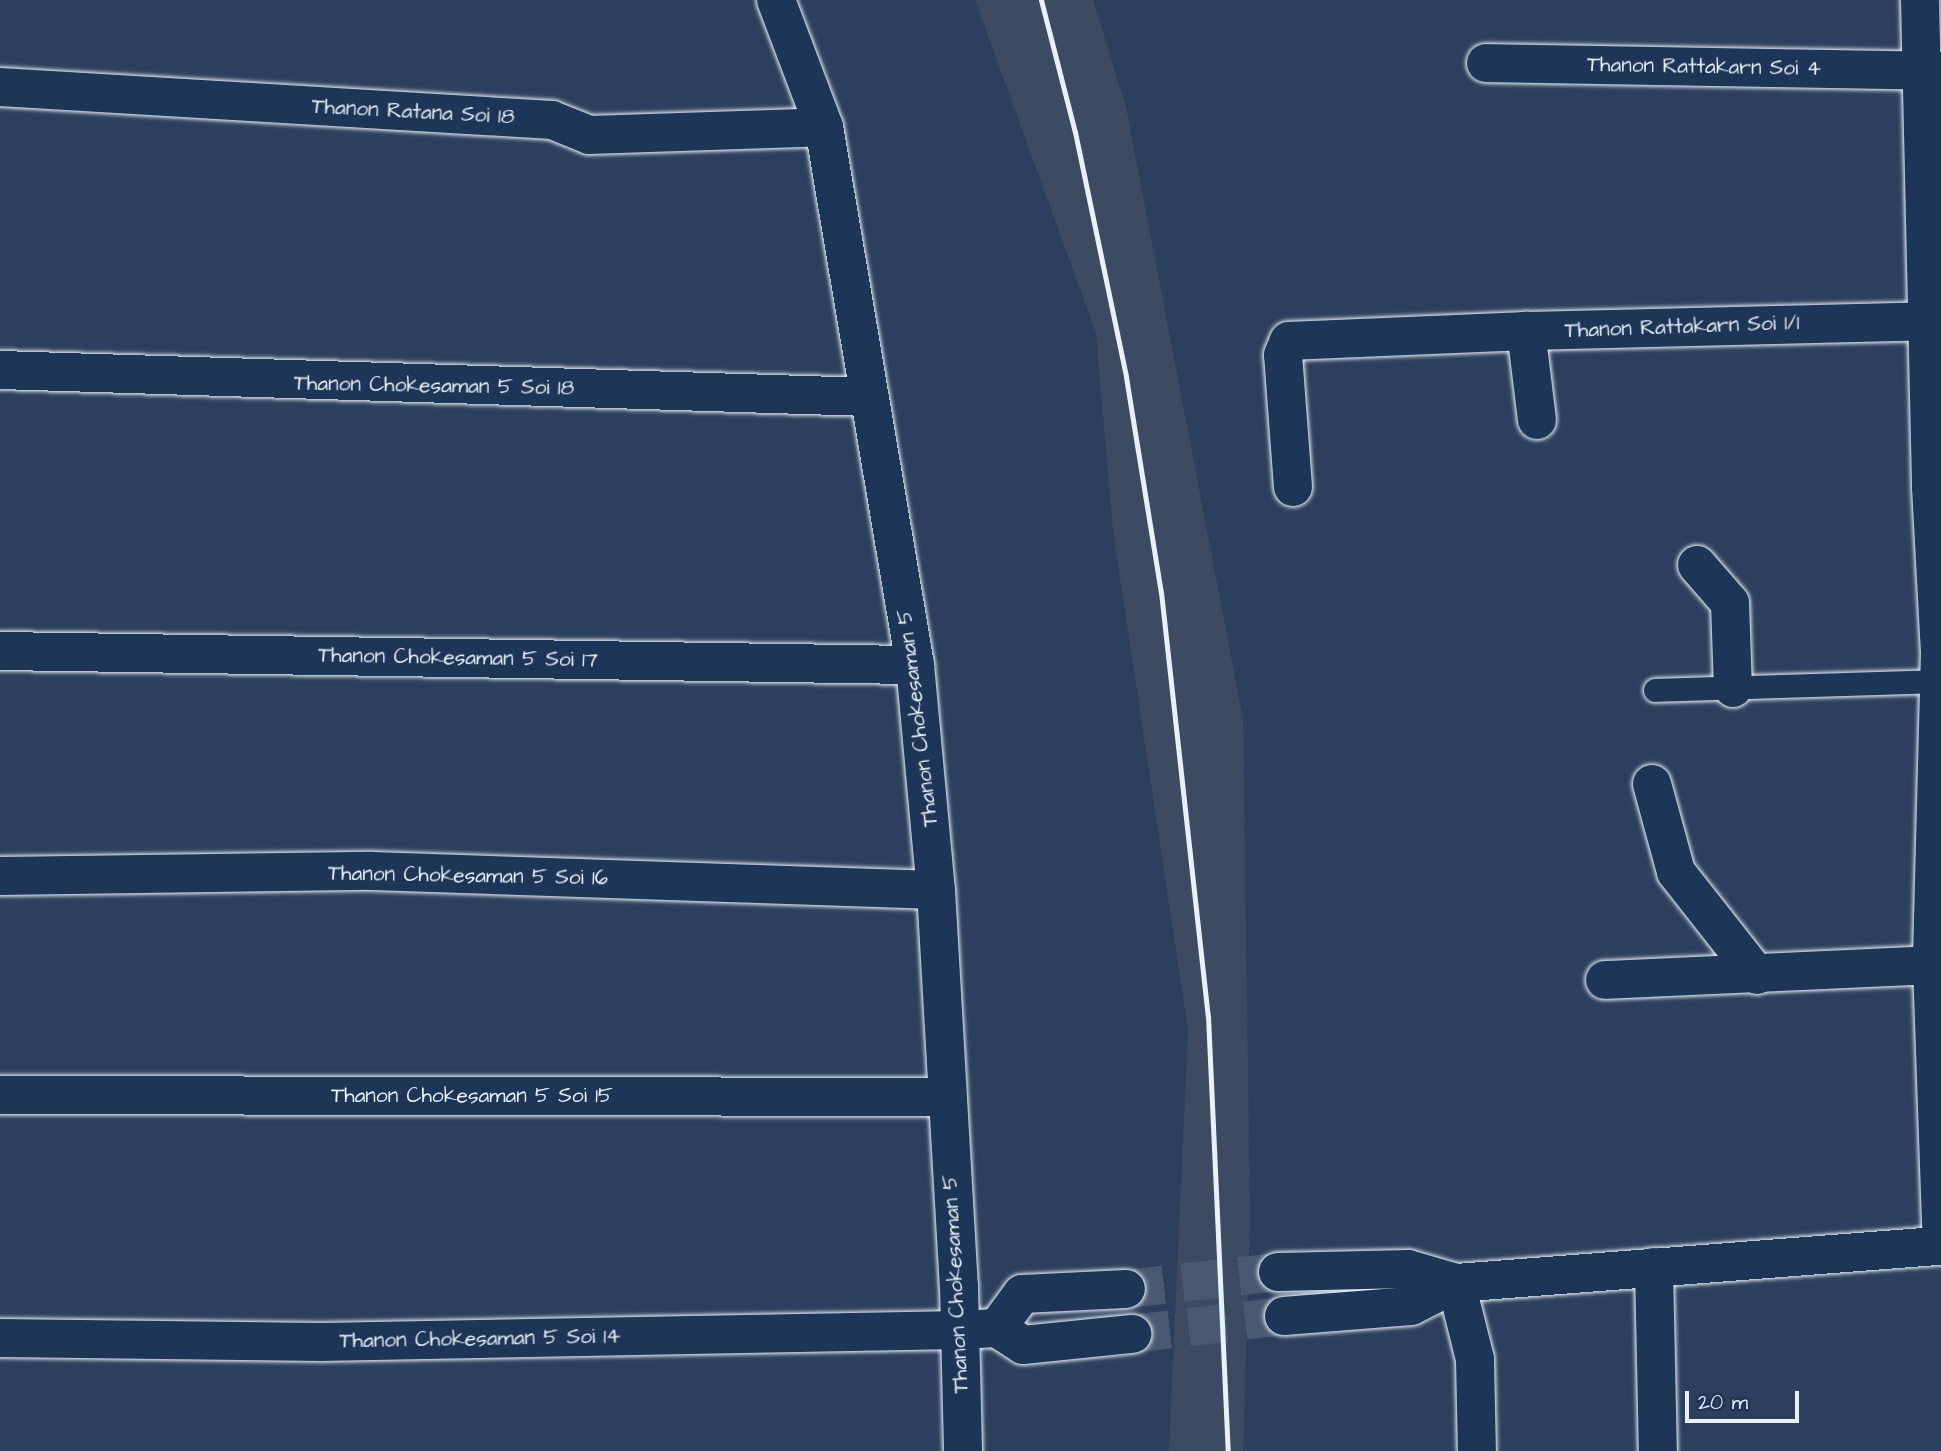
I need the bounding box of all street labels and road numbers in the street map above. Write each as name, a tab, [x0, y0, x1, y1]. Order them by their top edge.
street label: Thanon Rattakarn Soi 4	[1587, 52, 1821, 82]
street label: Thanon Ratana Soi 18	[311, 94, 515, 130]
street label: Thanon Rattakarn Soi 1/1	[1564, 310, 1800, 344]
street label: Thanon Chokesaman 5 Soi 18	[294, 371, 574, 401]
street label: Thanon Chokesaman 5	[892, 608, 944, 828]
street label: Thanon Chokesaman 5 Soi 17	[318, 643, 598, 673]
street label: Thanon Chokesaman 5 Soi 16	[328, 861, 608, 891]
street label: Thanon Chokesaman 5 Soi 15	[331, 1083, 613, 1109]
street label: Thanon Chokesaman 5	[938, 1174, 974, 1394]
street label: Thanon Chokesaman 5 Soi 14	[339, 1324, 621, 1354]

